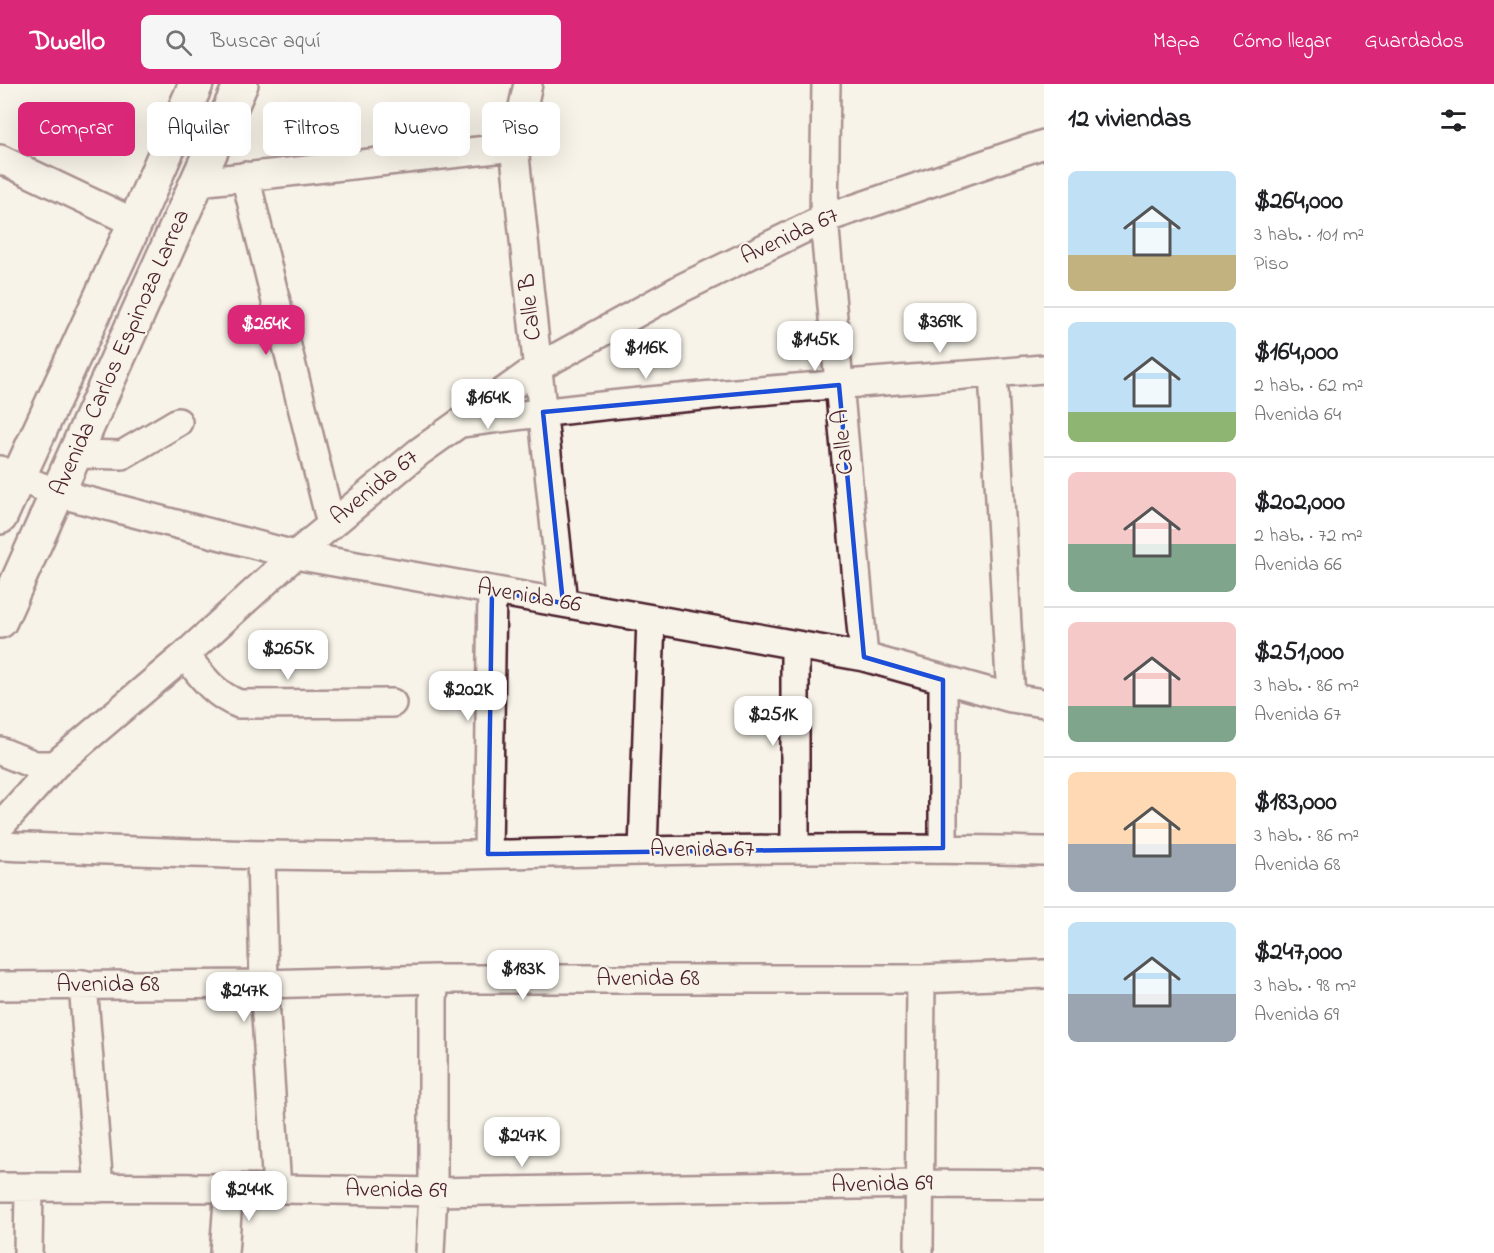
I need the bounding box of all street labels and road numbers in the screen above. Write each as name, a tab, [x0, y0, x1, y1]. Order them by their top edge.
street label: Avenida 67	[735, 199, 845, 275]
street label: Avenida Carlos Espinoza Larrea	[42, 204, 200, 502]
street label: Calle B	[510, 272, 552, 342]
street label: Calle A	[824, 408, 864, 476]
street label: Avenida 67	[323, 441, 427, 535]
street label: Avenida 66	[474, 571, 584, 623]
street label: Avenida 67	[650, 833, 754, 868]
street label: Avenida 68	[596, 962, 700, 997]
street label: Avenida 68	[56, 968, 160, 1003]
street label: Avenida 69	[831, 1167, 934, 1203]
street label: Avenida 69	[345, 1173, 448, 1209]

